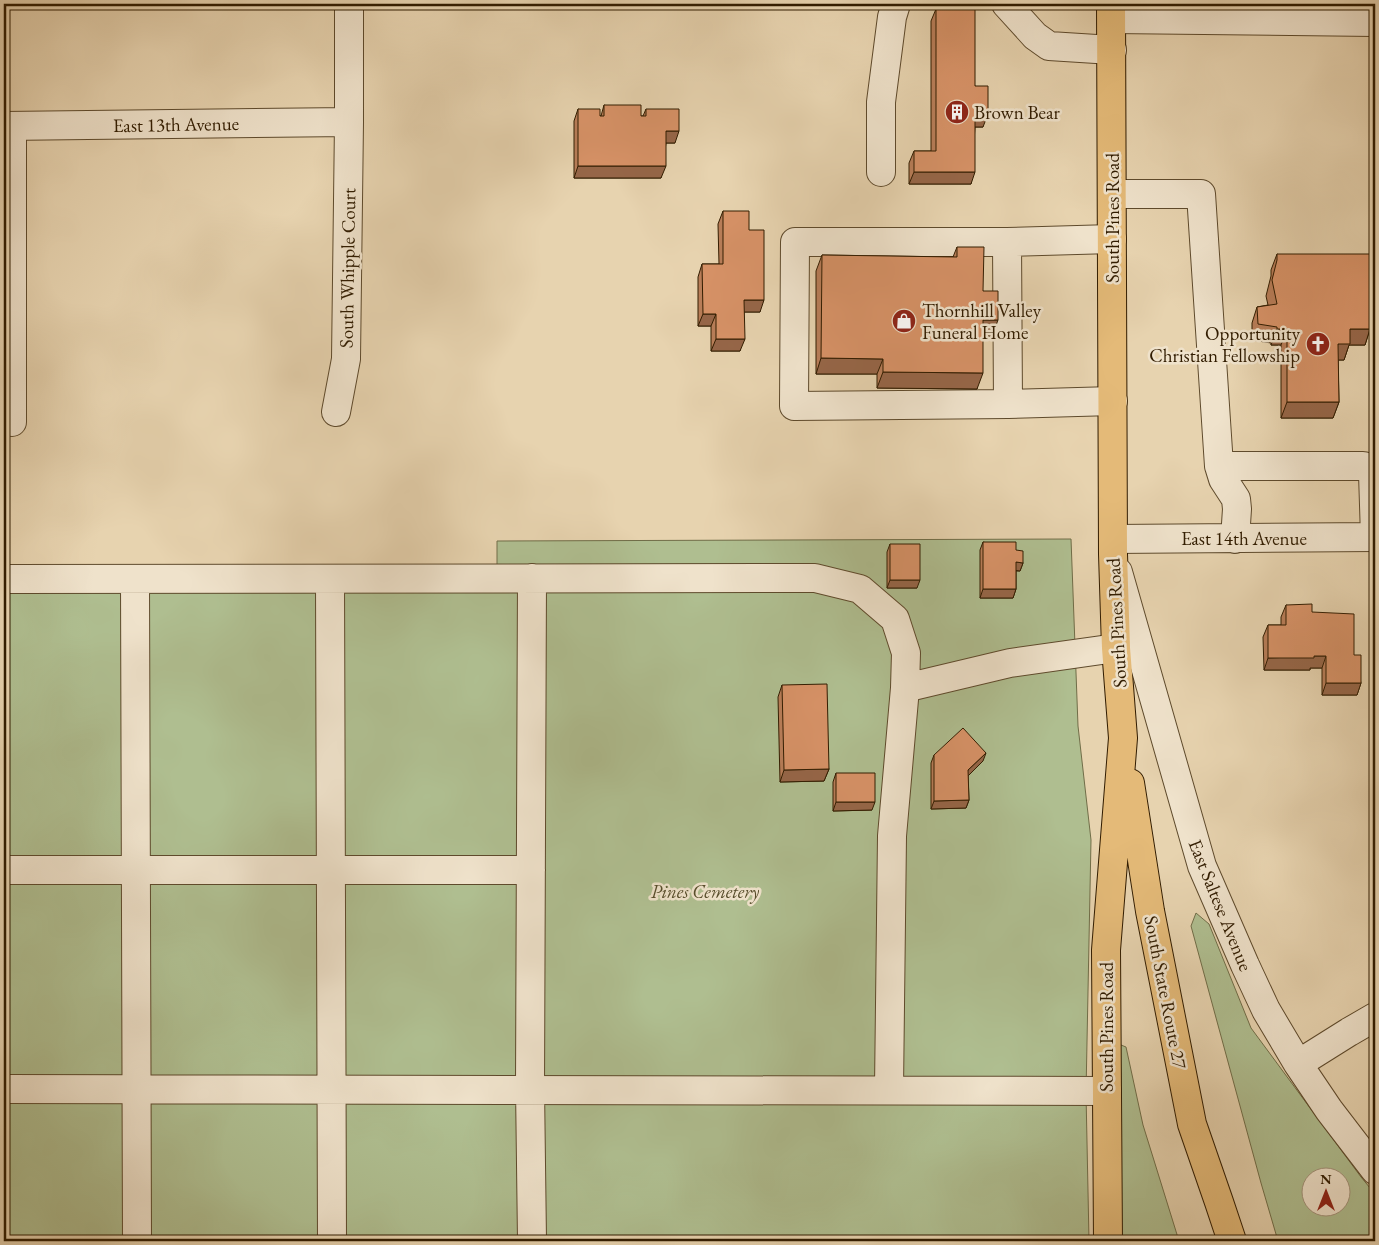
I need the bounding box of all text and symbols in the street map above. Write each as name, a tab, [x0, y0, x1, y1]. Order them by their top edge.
building icon: Brown Bear	[944, 99, 970, 125]
place label: Brown Bear	[974, 100, 1061, 125]
street label: East 13th Avenue	[113, 111, 239, 138]
street label: South Pines Road	[1100, 153, 1125, 283]
street label: South Whipple Court	[334, 188, 361, 348]
place label: Thornhill Valley Funeral Home	[922, 298, 1042, 345]
shop icon: Thornhill Valley Funeral Home	[891, 308, 917, 334]
place label: Opportunity Christian Fellowship	[1149, 321, 1301, 368]
church icon: Opportunity Christian Fellowship	[1305, 331, 1331, 357]
street label: East 14th Avenue	[1181, 526, 1307, 551]
street label: South Pines Road	[1101, 557, 1132, 689]
street label: East Saltese Avenue	[1183, 836, 1258, 975]
park label: Pines Cemetery	[651, 879, 760, 904]
street label: South State Route 27	[1138, 913, 1193, 1072]
street label: South Pines Road	[1094, 962, 1119, 1092]
north arrow	[1302, 1168, 1352, 1218]
text: N	[1320, 1170, 1332, 1188]

